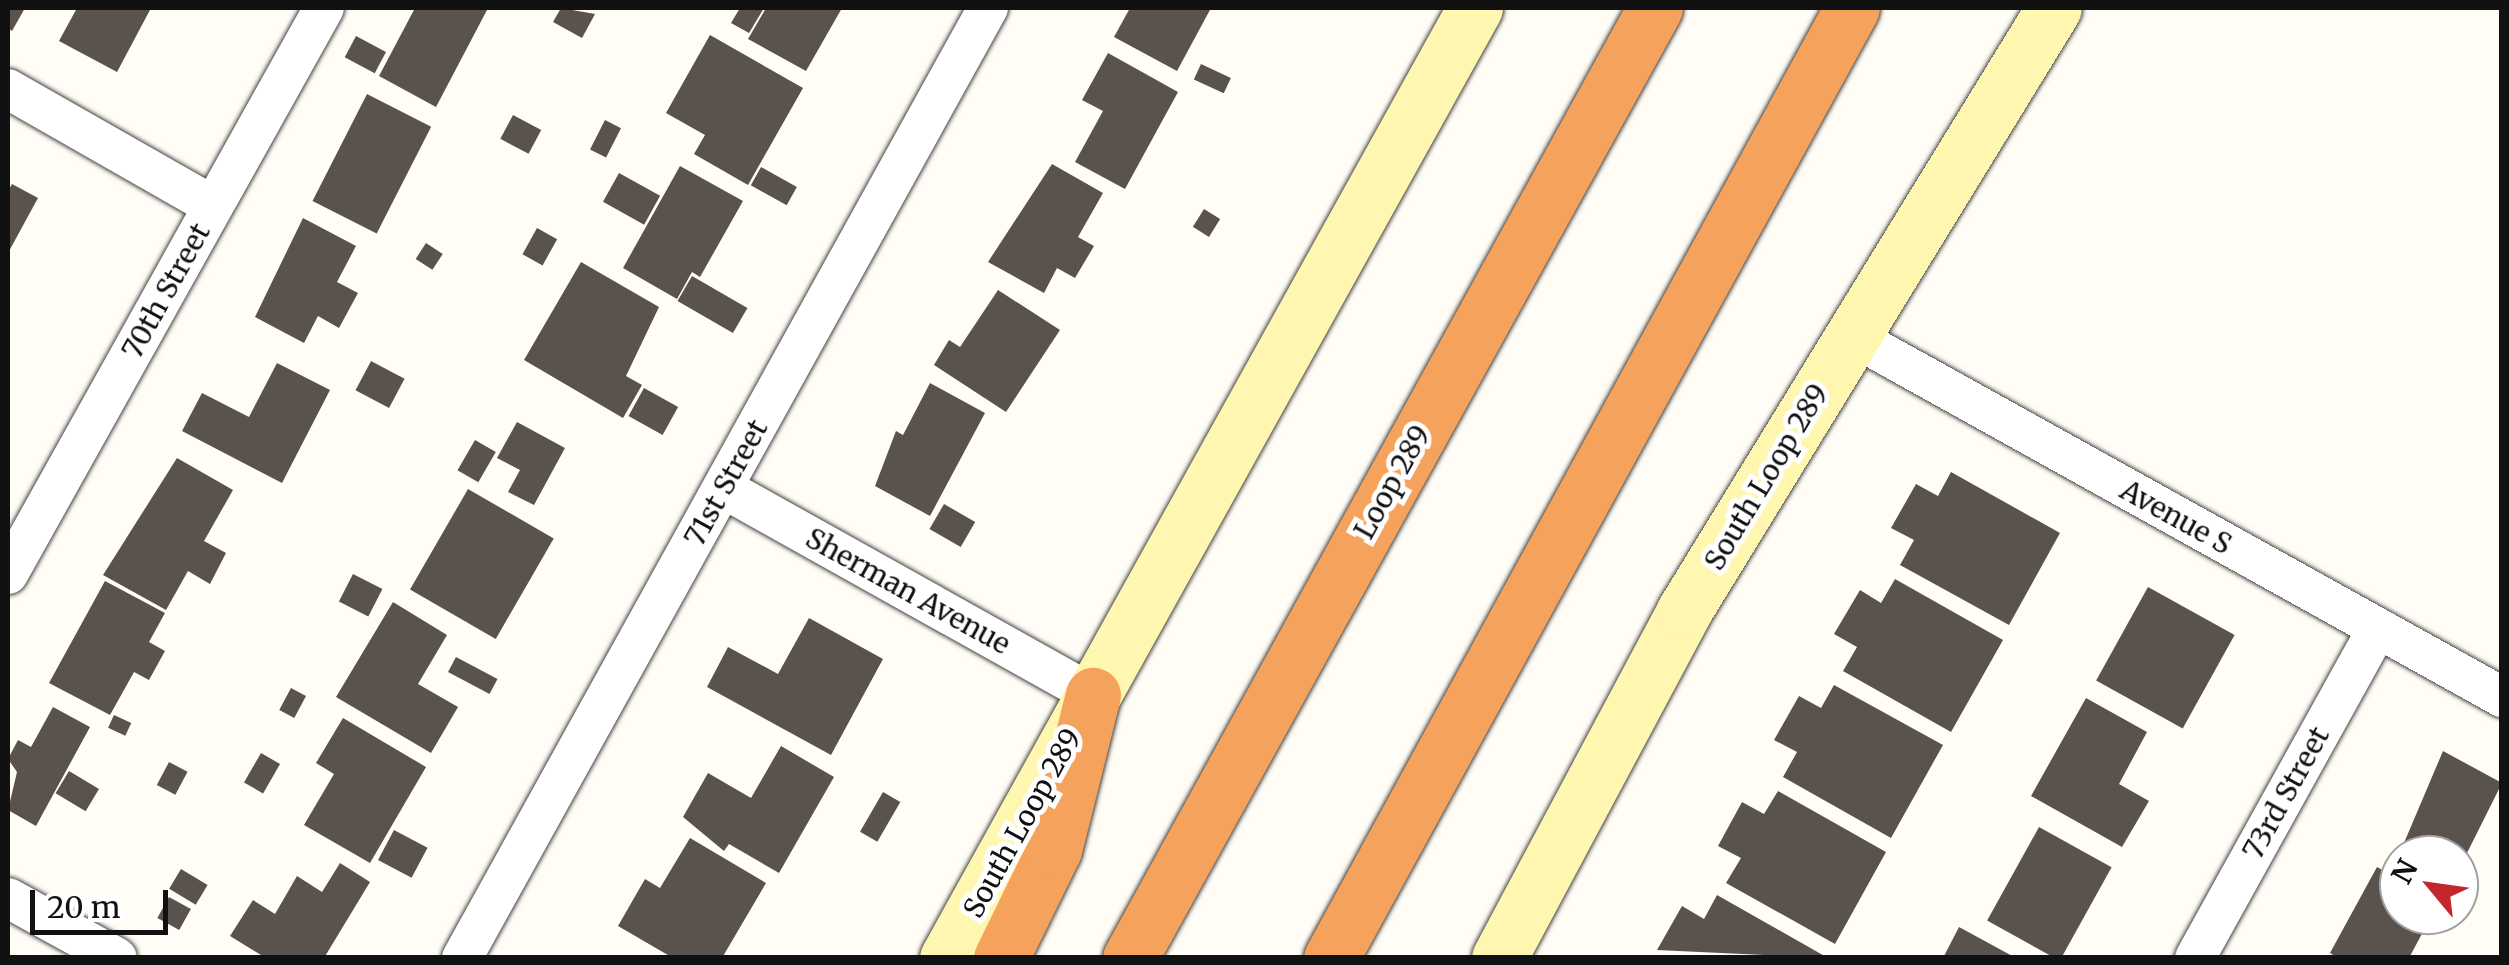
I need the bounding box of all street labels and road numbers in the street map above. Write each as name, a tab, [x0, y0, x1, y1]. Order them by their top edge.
street label: 70th Street	[115, 218, 217, 364]
street label: South Loop 289	[1697, 378, 1835, 576]
street label: 71st Street	[678, 414, 774, 552]
street label: Loop 289	[1347, 419, 1437, 545]
street label: Avenue S	[2115, 473, 2237, 561]
street label: Sherman Avenue	[800, 521, 1016, 661]
street label: 73rd Street	[2236, 721, 2336, 865]
street label: South Loop 289	[956, 723, 1088, 923]

